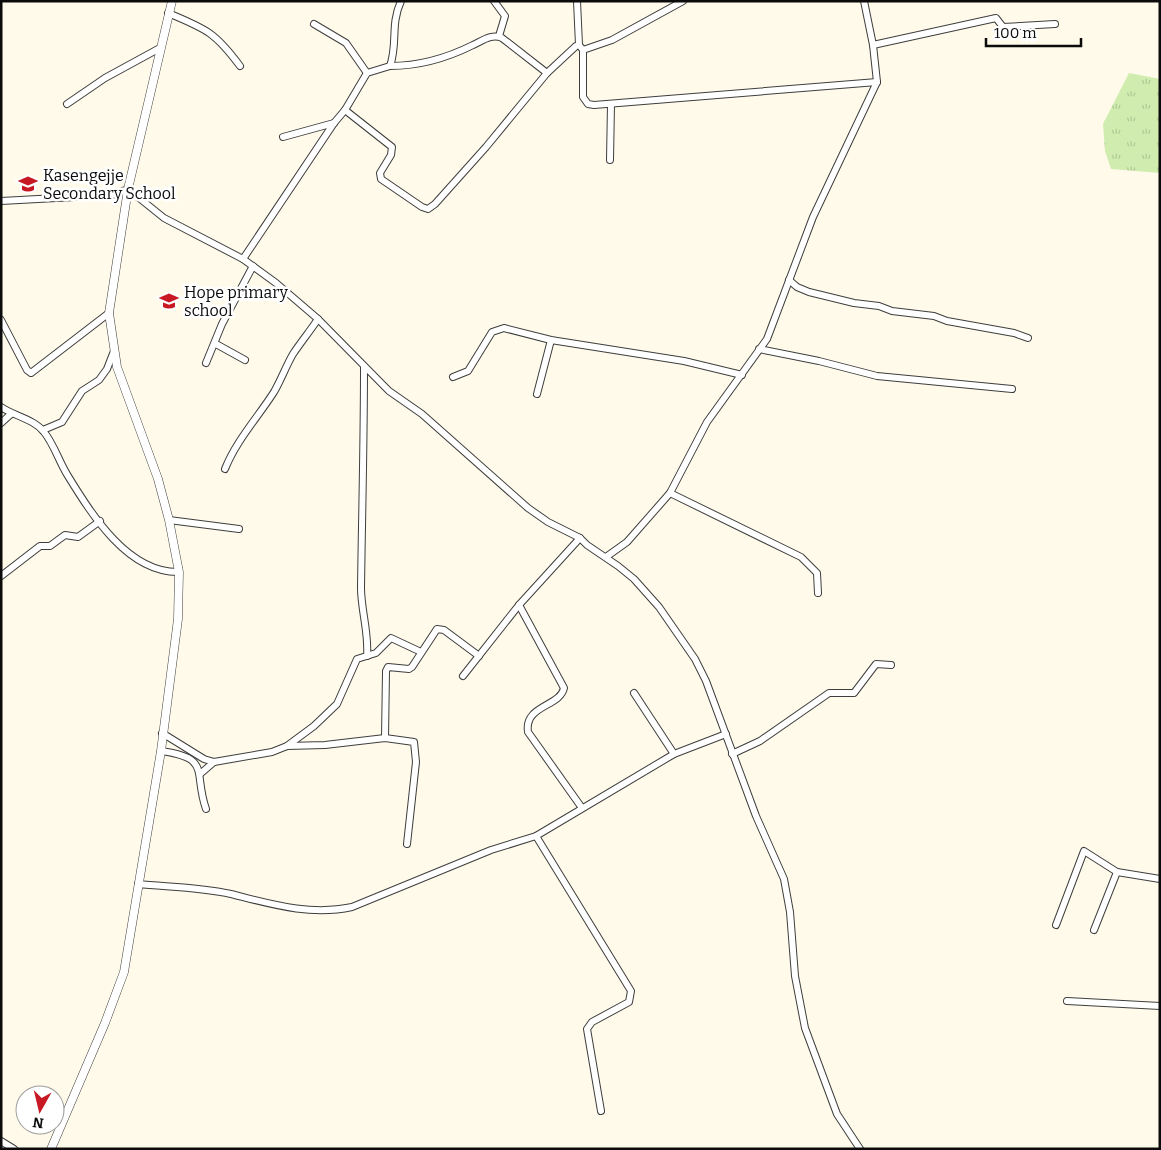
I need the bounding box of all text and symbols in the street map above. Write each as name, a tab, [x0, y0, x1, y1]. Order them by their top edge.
scale bar	[986, 15, 1081, 47]
text: 100 m	[994, 24, 1037, 42]
place label: Kasengejje Secondary School	[43, 166, 176, 203]
school or university icon: Kasengejje Secondary School	[17, 173, 39, 195]
place label: Hope primary school	[184, 283, 289, 320]
school or university icon: Hope primary school	[158, 290, 180, 312]
north arrow	[15, 1085, 65, 1135]
text: N	[32, 1113, 45, 1132]

